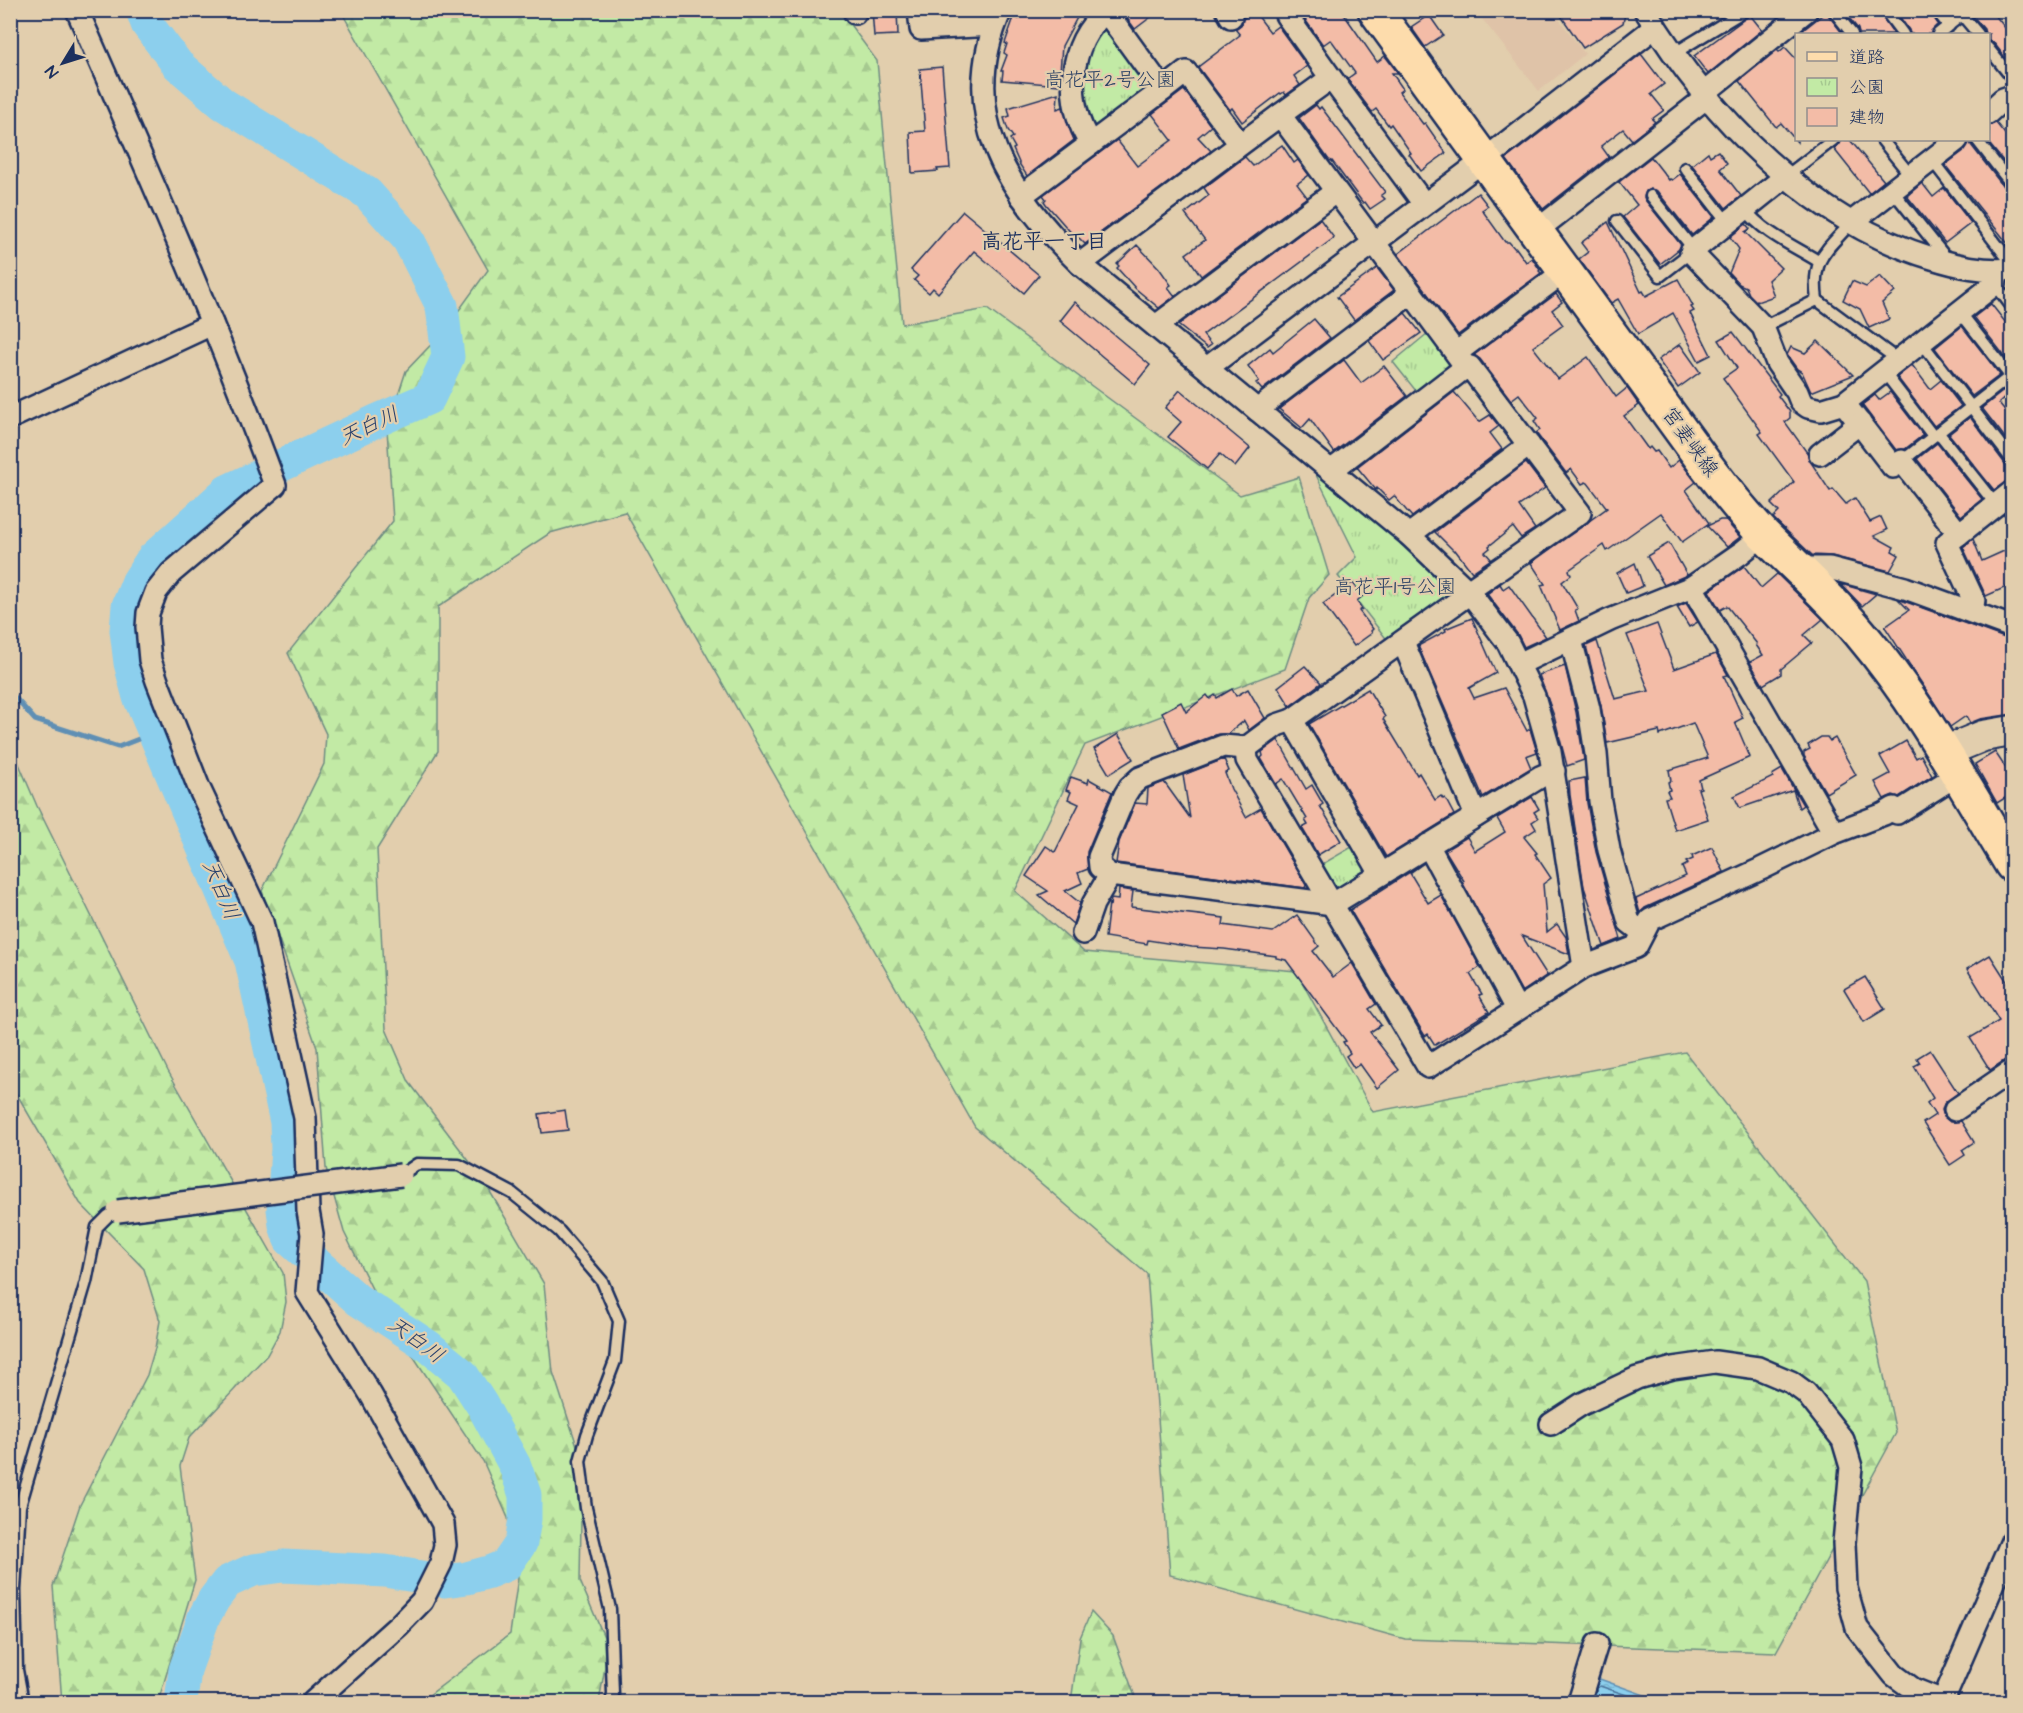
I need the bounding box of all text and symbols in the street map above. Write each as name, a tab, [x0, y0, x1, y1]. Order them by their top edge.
north arrow	[33, 33, 93, 93]
legend	[1795, 33, 1990, 141]
text: 道路	[1849, 45, 1885, 70]
text: N	[40, 61, 64, 82]
park label: 高花平2号公園	[1044, 66, 1176, 94]
text: 公園	[1849, 75, 1885, 100]
text: 建物	[1849, 105, 1885, 130]
district label: 高花平一丁目	[981, 227, 1107, 256]
water label: 天白川	[334, 400, 404, 452]
street label: 宮妻峡線	[1655, 401, 1725, 483]
park label: 高花平1号公園	[1334, 573, 1456, 601]
water label: 天白川	[195, 855, 247, 925]
water label: 天白川	[382, 1310, 450, 1370]

